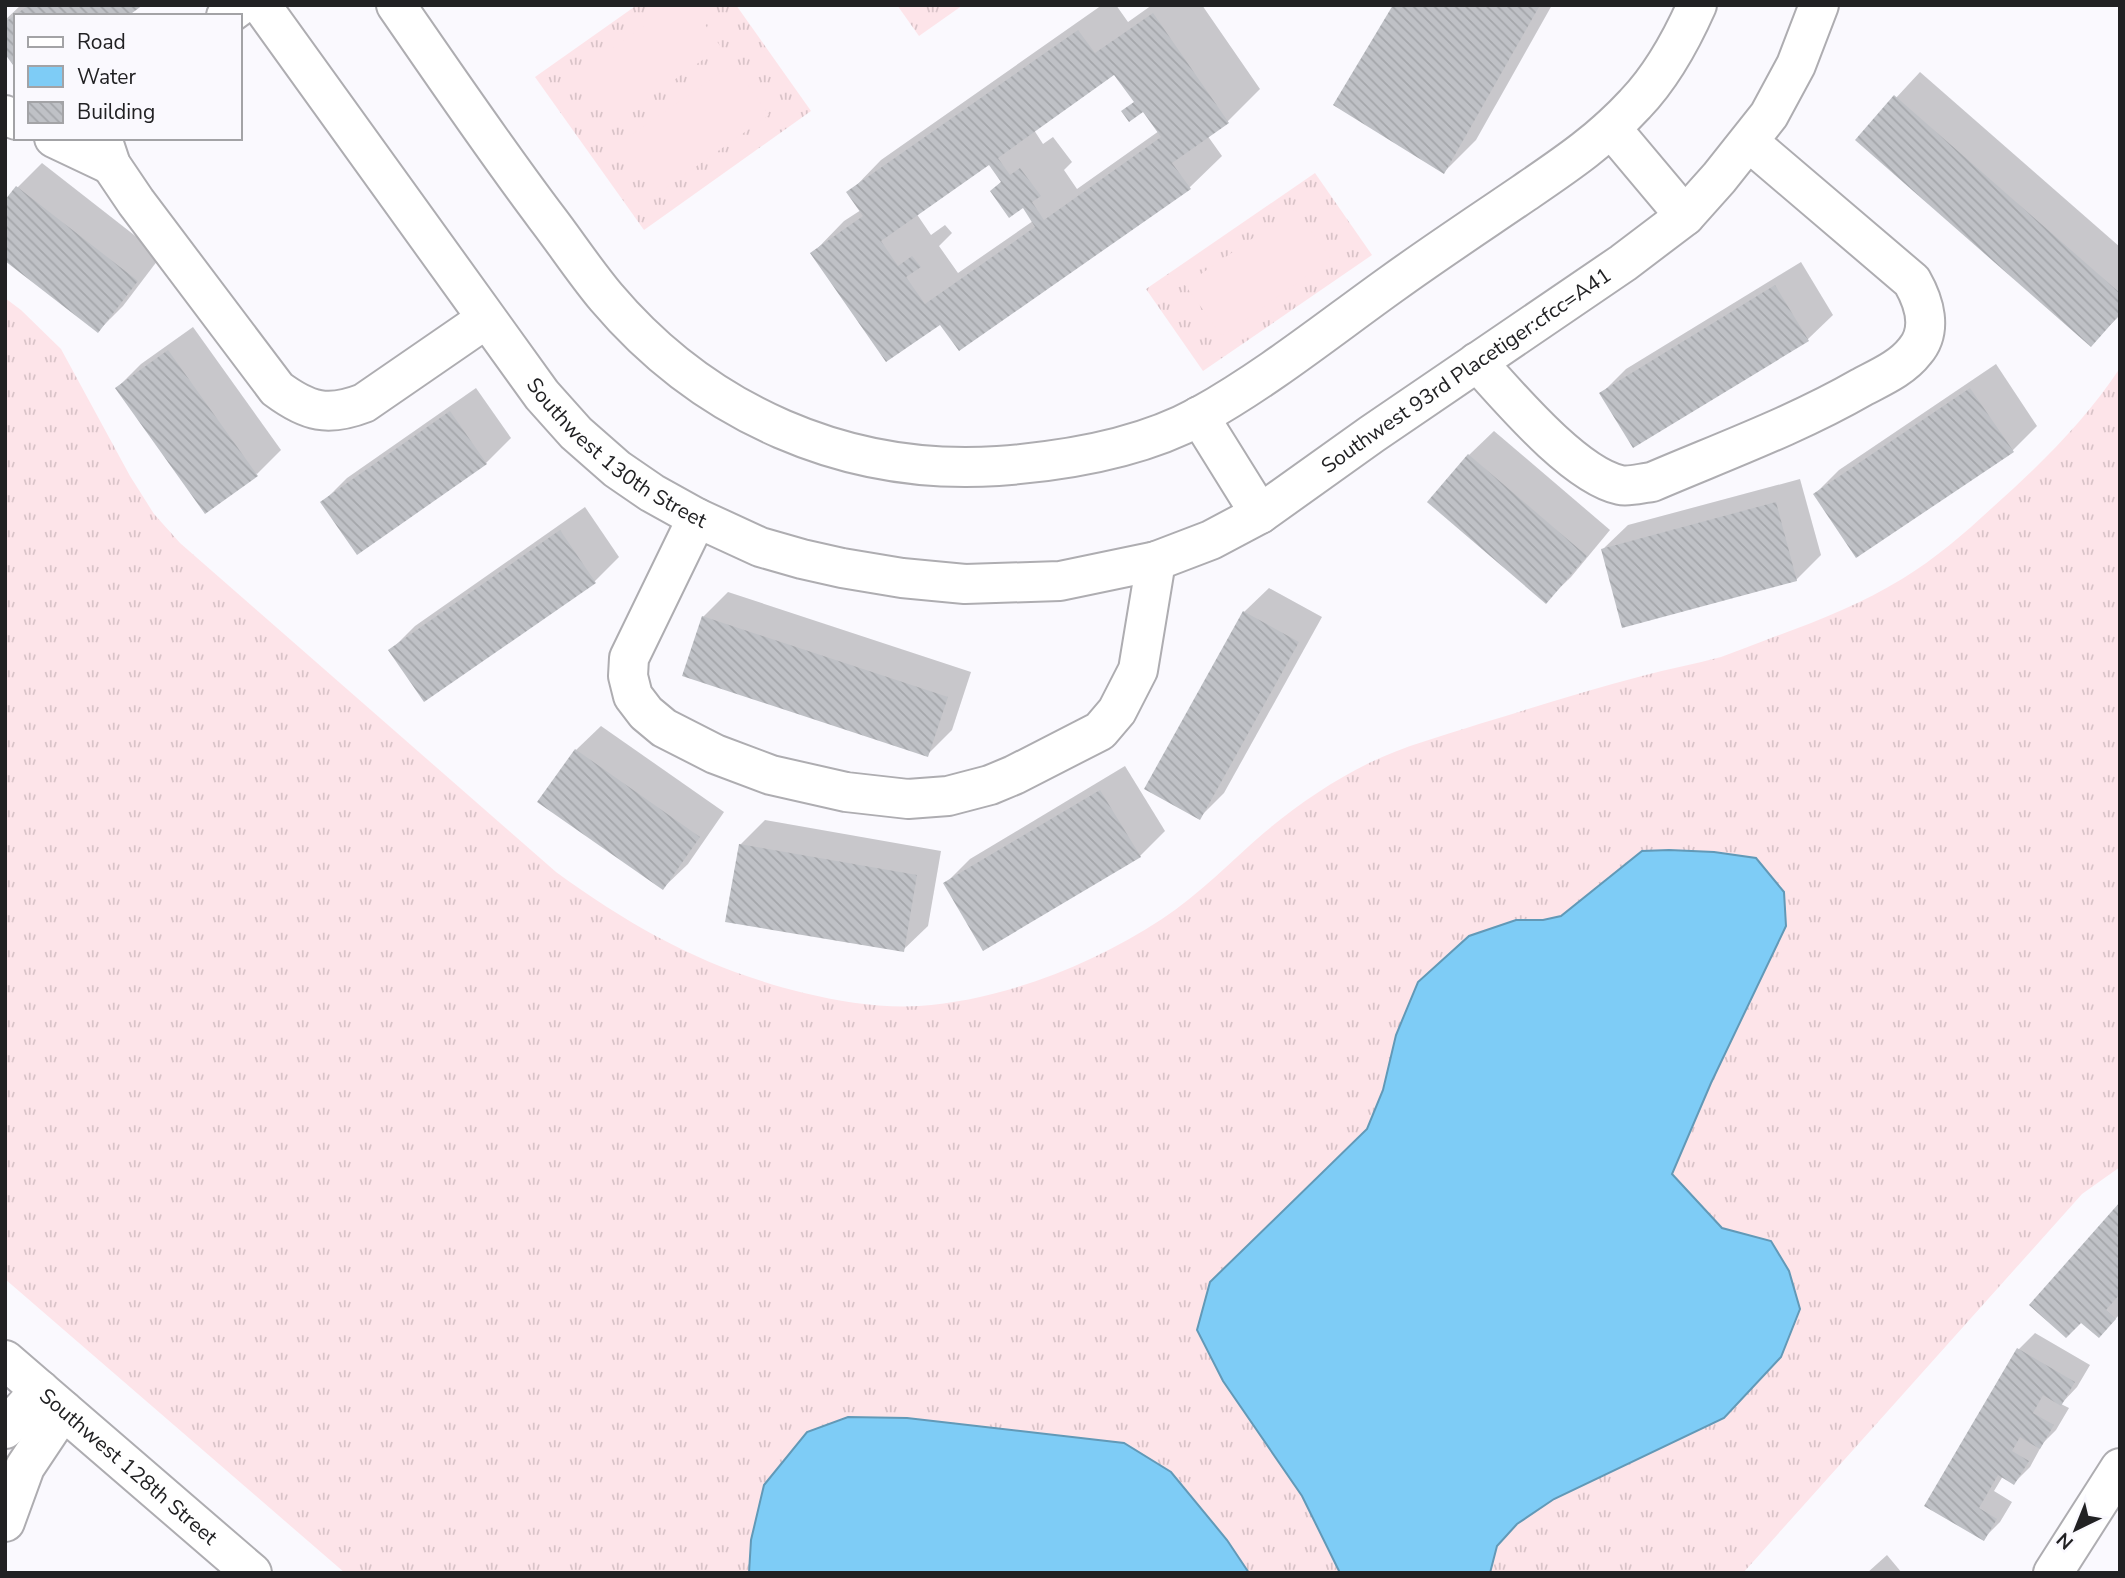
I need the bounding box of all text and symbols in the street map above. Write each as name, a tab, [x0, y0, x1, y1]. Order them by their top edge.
legend	[14, 14, 242, 140]
text: Road	[77, 28, 126, 56]
text: Water	[77, 63, 136, 91]
text: Building	[77, 98, 155, 126]
street label: Southwest 93rd Placetiger:cfcc=A41	[1316, 261, 1617, 480]
street label: Southwest 130th Street	[520, 372, 712, 535]
street label: Southwest 128th Street	[33, 1382, 224, 1552]
north arrow	[2041, 1494, 2111, 1564]
text: N	[2051, 1526, 2079, 1555]

